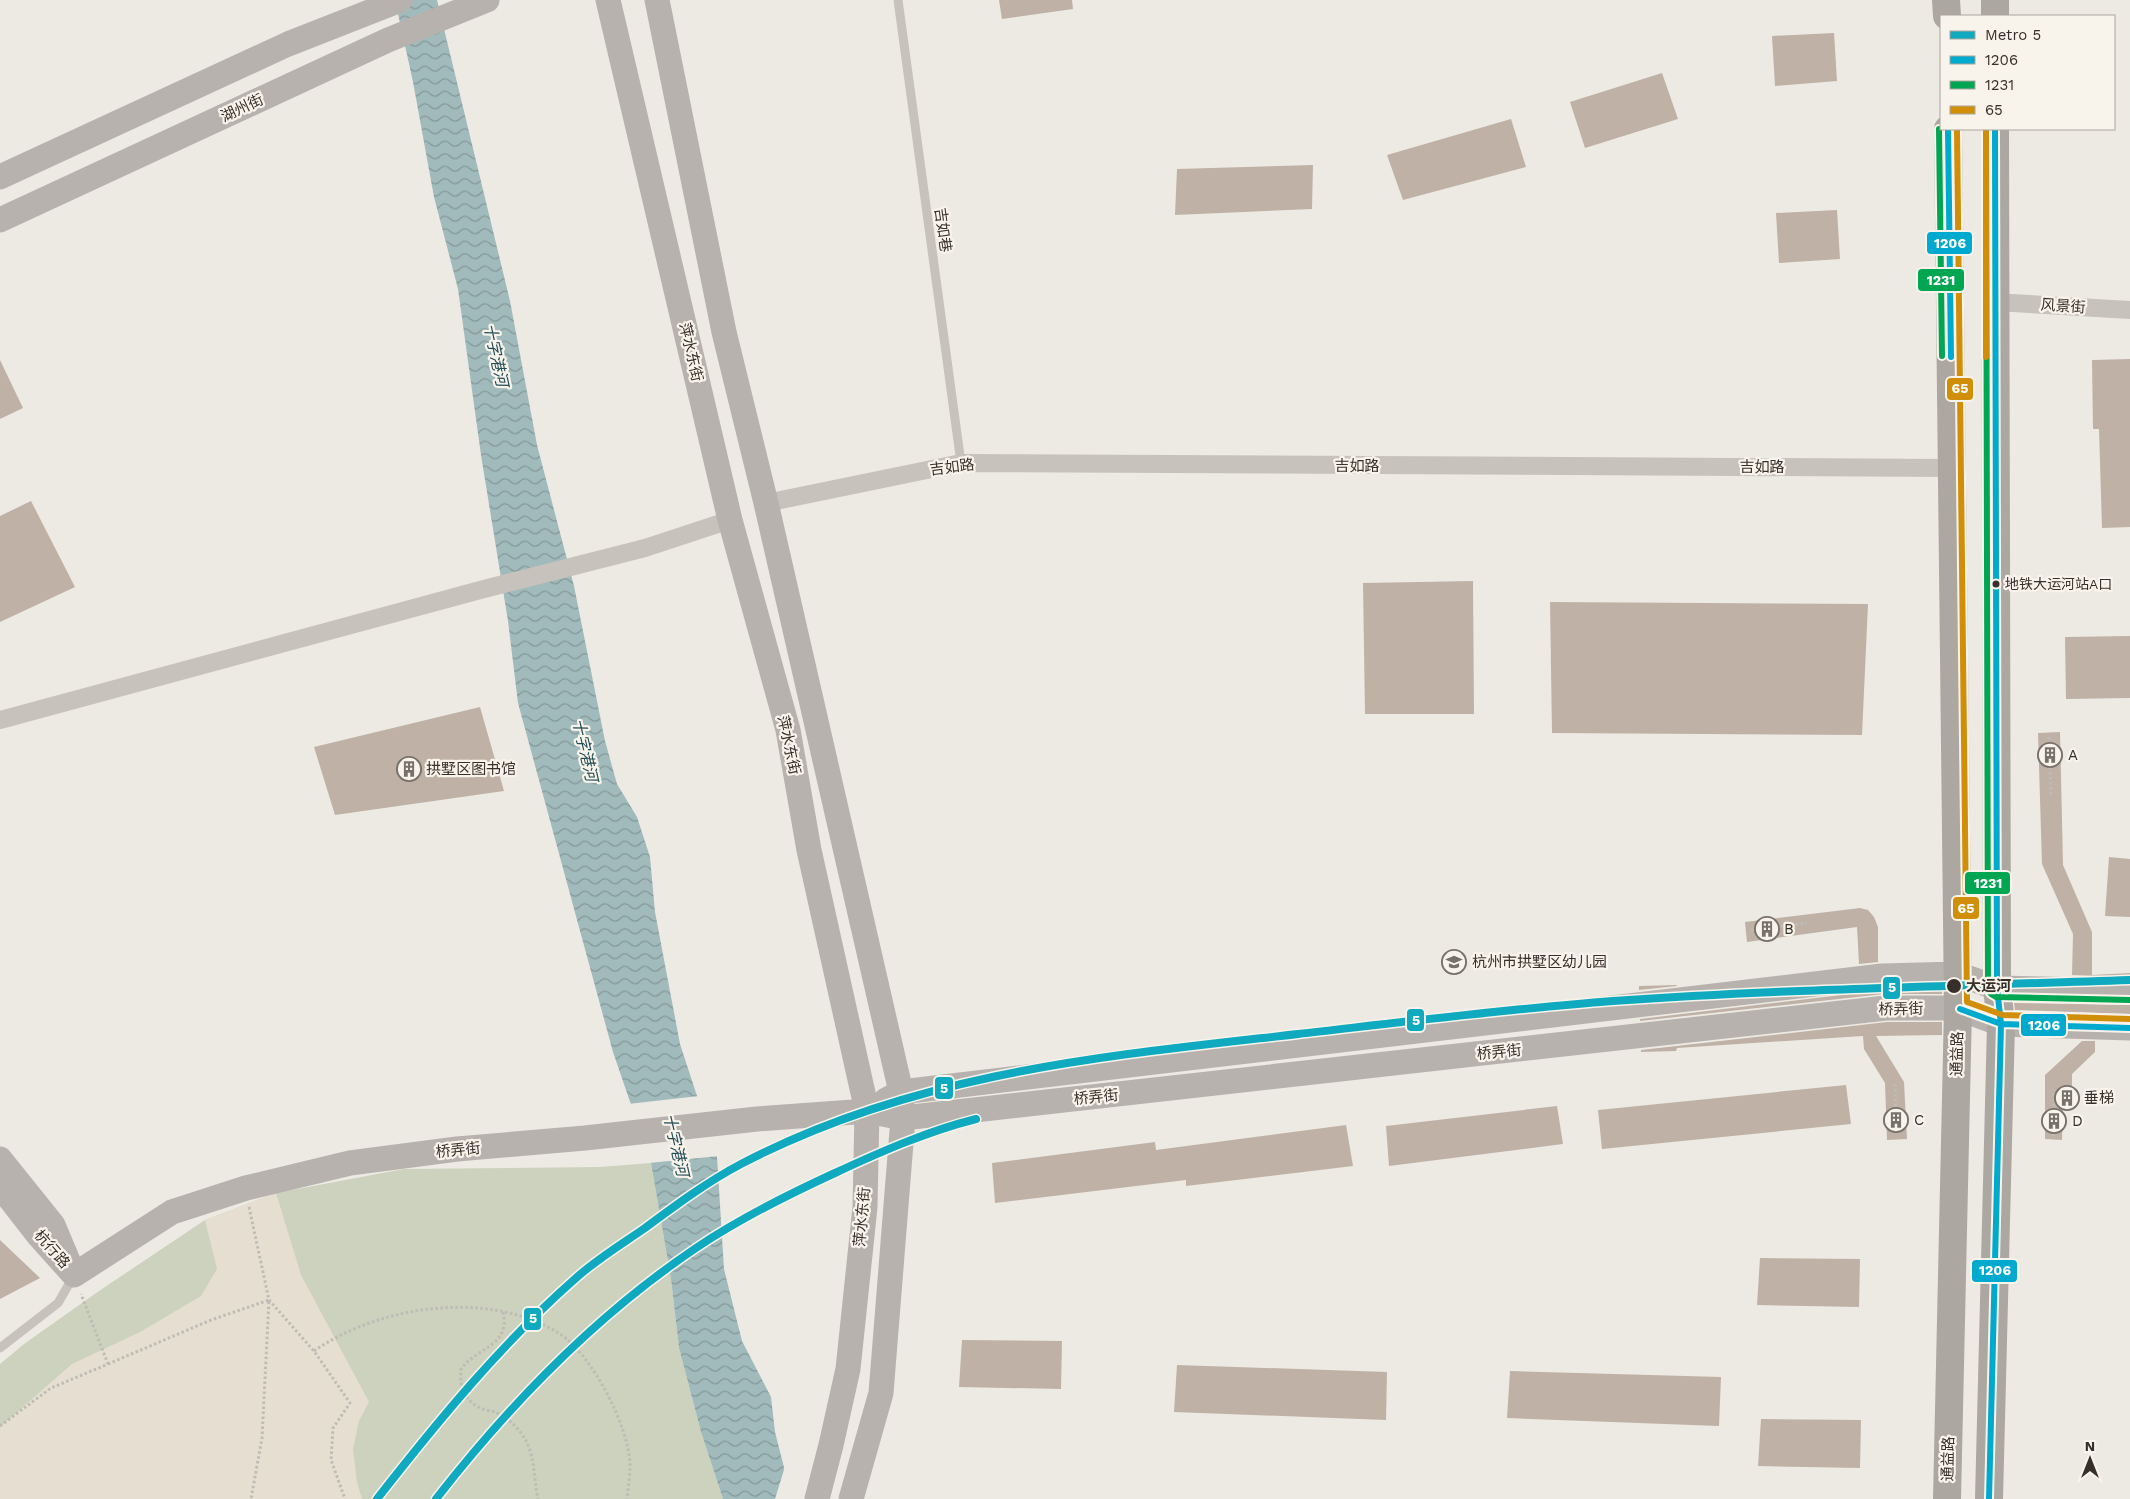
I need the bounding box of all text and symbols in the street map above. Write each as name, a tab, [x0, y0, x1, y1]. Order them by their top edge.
legend	[1940, 15, 2115, 130]
text: Metro 5	[1985, 26, 2041, 44]
text: 1206	[1985, 51, 2018, 69]
text: 1231	[1985, 76, 2014, 94]
street label: 湖州街	[218, 90, 266, 126]
text: 65	[1985, 101, 2003, 119]
street label: 吉如巷	[931, 206, 955, 254]
line badge: 1206	[1926, 231, 1973, 255]
text: 1206	[1934, 235, 1966, 251]
line badge: 1231	[1917, 268, 1965, 292]
text: 1231	[1927, 272, 1955, 288]
street label: 风景街	[2040, 295, 2086, 317]
street label: 萍水东街	[675, 321, 707, 383]
water label: 十字港河	[480, 322, 513, 391]
line badge: 65	[1946, 377, 1974, 401]
text: 65	[1952, 380, 1968, 396]
street label: 吉如路	[929, 455, 975, 479]
street label: 吉如路	[1334, 457, 1380, 475]
street label: 吉如路	[1739, 458, 1785, 476]
place label: 地铁大运河站A口	[2005, 576, 2112, 592]
marker: 地铁大运河站A口	[1991, 579, 2001, 589]
street label: 萍水东街	[774, 714, 804, 776]
water label: 十字港河	[569, 717, 602, 786]
building icon: A	[2037, 742, 2063, 768]
place label: A	[2068, 746, 2078, 764]
building icon: 拱墅区图书馆	[396, 756, 422, 782]
place label: 拱墅区图书馆	[426, 760, 516, 778]
line badge: 1231	[1964, 871, 2011, 895]
text: 1231	[1974, 875, 2002, 891]
line badge: 65	[1952, 896, 1980, 920]
text: 65	[1958, 900, 1974, 916]
building icon: B	[1754, 916, 1780, 942]
place label: B	[1784, 920, 1794, 938]
school or university icon: 杭州市拱墅区幼儿园	[1441, 949, 1467, 975]
place label: 杭州市拱墅区幼儿园	[1472, 953, 1607, 971]
line badge: 5	[1882, 976, 1901, 1000]
marker: 大运河	[1945, 977, 1963, 995]
place label: 大运河	[1966, 977, 2011, 995]
text: 5	[1888, 979, 1896, 995]
street label: 桥弄街	[1878, 1000, 1924, 1018]
line badge: 5	[1406, 1008, 1425, 1032]
text: 5	[1412, 1012, 1420, 1028]
line badge: 1206	[2020, 1013, 2067, 1037]
text: 1206	[2028, 1017, 2060, 1033]
street label: 通益路	[1948, 1031, 1966, 1077]
street label: 桥弄街	[1476, 1041, 1522, 1063]
line badge: 5	[934, 1076, 954, 1100]
text: 5	[940, 1080, 948, 1096]
building icon: 垂梯	[2054, 1085, 2080, 1111]
street label: 桥弄街	[1073, 1086, 1119, 1108]
place label: 垂梯	[2084, 1089, 2114, 1107]
building icon: C	[1883, 1107, 1909, 1133]
building icon: D	[2041, 1108, 2067, 1134]
place label: C	[1914, 1111, 1924, 1129]
water label: 十字港河	[660, 1112, 693, 1181]
place label: D	[2072, 1112, 2083, 1130]
street label: 桥弄街	[435, 1139, 481, 1161]
street label: 萍水东街	[850, 1186, 874, 1248]
street label: 杭行路	[30, 1226, 74, 1272]
line badge: 1206	[1971, 1259, 2018, 1283]
text: 1206	[1979, 1262, 2011, 1278]
line badge: 5	[523, 1307, 542, 1331]
text: 5	[529, 1310, 537, 1326]
north arrow	[2065, 1434, 2115, 1484]
street label: 通益路	[1939, 1436, 1957, 1482]
text: N	[2085, 1438, 2095, 1454]

